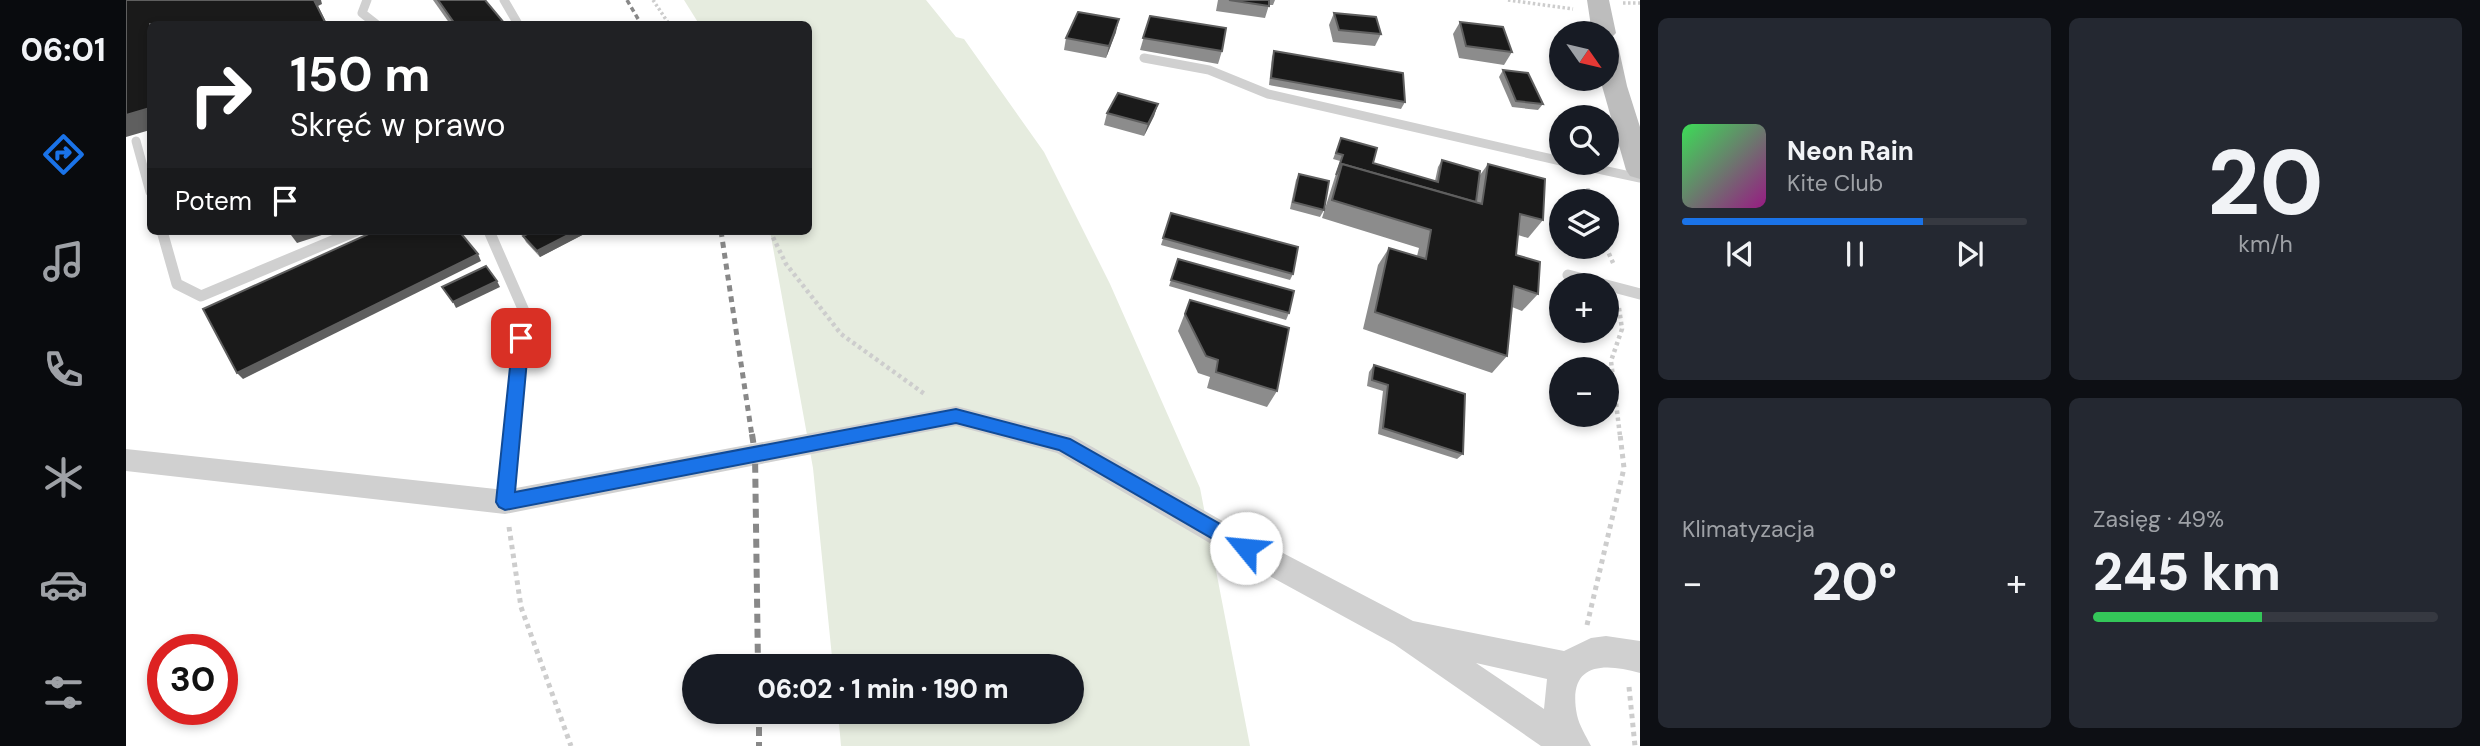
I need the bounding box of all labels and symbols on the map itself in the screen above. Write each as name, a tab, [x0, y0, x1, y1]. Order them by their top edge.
north arrow	[1549, 21, 1619, 91]
pin	[491, 308, 551, 368]
position arrow	[1209, 511, 1283, 585]
speed limit sign: 30	[147, 634, 238, 725]

